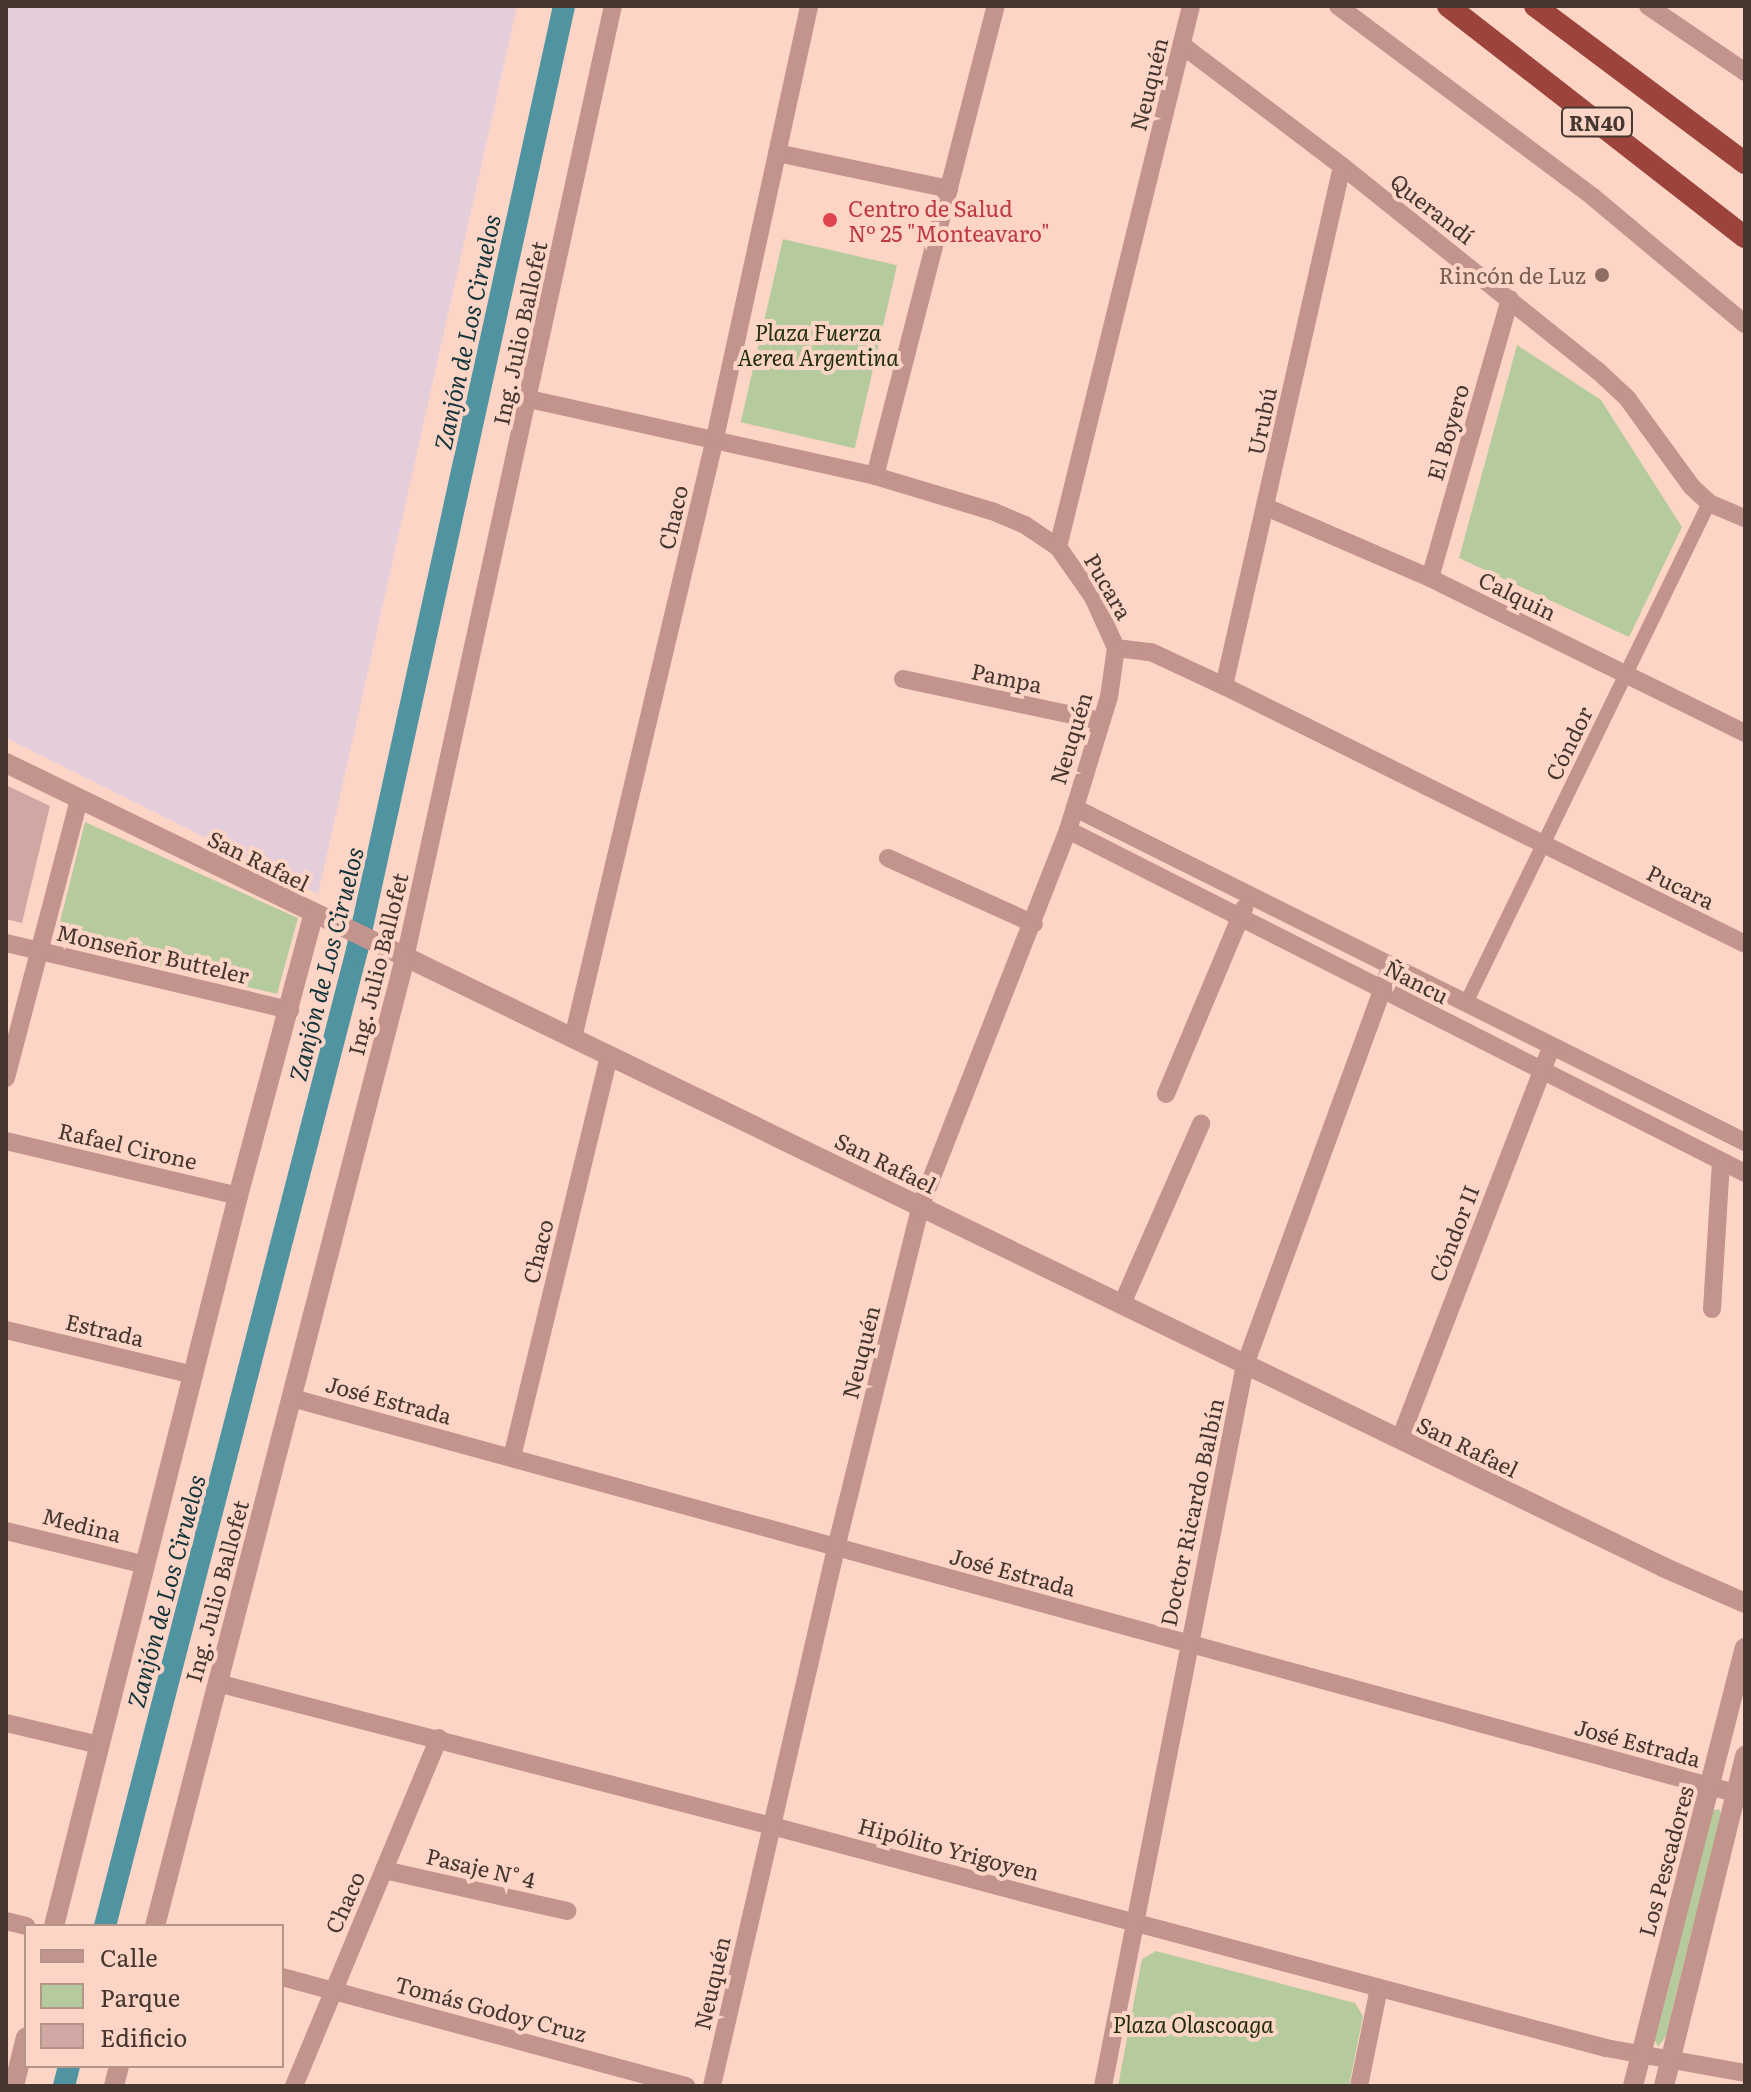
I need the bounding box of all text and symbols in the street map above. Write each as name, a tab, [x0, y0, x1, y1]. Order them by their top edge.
street label: Neuquén	[1124, 35, 1172, 133]
road number: RN40	[1559, 106, 1635, 138]
street label: Querandí	[1386, 167, 1480, 249]
place label: Centro de Salud Nº 25 "Monteavaro"	[848, 194, 1050, 246]
marker: Centro de Salud Nº 25 "Monteavaro"	[819, 209, 841, 231]
water label: Zanjón de Los Ciruelos	[427, 211, 505, 453]
street label: Ing. Julio Ballofet	[487, 239, 551, 427]
place label: Rincón de Luz	[1439, 262, 1586, 288]
marker: Rincón de Luz	[1593, 266, 1611, 284]
park label: Plaza Fuerza Aerea Argentina	[737, 318, 899, 370]
street label: El Boyero	[1421, 381, 1473, 483]
street label: Urubú	[1241, 385, 1281, 457]
street label: Chaco	[652, 482, 692, 552]
street label: Pucara	[1080, 548, 1138, 624]
street label: Calquin	[1475, 565, 1561, 625]
street label: Pampa	[969, 657, 1045, 697]
street label: Neuquén	[1043, 689, 1097, 787]
street label: Cóndor	[1539, 702, 1597, 784]
street label: San Rafael	[204, 824, 314, 896]
water label: Zanjón de Los Ciruelos	[282, 844, 368, 1084]
street label: Pucara	[1643, 858, 1719, 914]
street label: Ing. Julio Ballofet	[342, 870, 412, 1058]
street label: Monseñor Butteler	[54, 918, 252, 988]
street label: Ñancu	[1381, 954, 1453, 1008]
street label: Rafael Cirone	[56, 1116, 200, 1174]
street label: San Rafael	[831, 1126, 941, 1198]
street label: Cóndor II	[1423, 1181, 1483, 1285]
street label: Chaco	[516, 1216, 558, 1286]
street label: Neuquén	[836, 1303, 884, 1401]
street label: Estrada	[63, 1307, 147, 1351]
street label: José Estrada	[323, 1370, 455, 1428]
street label: Doctor Ricardo Balbín	[1154, 1396, 1228, 1628]
street label: San Rafael	[1413, 1410, 1523, 1482]
water label: Zanjón de Los Ciruelos	[120, 1471, 210, 1711]
street label: Ing. Julio Ballofet	[179, 1497, 253, 1685]
street label: Medina	[40, 1501, 124, 1547]
street label: José Estrada	[947, 1542, 1079, 1600]
street label: José Estrada	[1572, 1713, 1704, 1771]
street label: Los Pescadores	[1632, 1783, 1698, 1939]
street label: Hipólito Yrigoyen	[856, 1811, 1042, 1885]
street label: Pasaje N° 4	[424, 1842, 538, 1892]
street label: Chaco	[319, 1867, 369, 1937]
legend	[24, 1924, 284, 2068]
street label: Neuquén	[687, 1934, 735, 2032]
text: Calle	[100, 1939, 158, 1974]
street label: Tomás Godoy Cruz	[392, 1970, 590, 2046]
text: Parque	[100, 1979, 180, 2014]
park label: Plaza Olascoaga	[1113, 2011, 1273, 2037]
text: Edificio	[100, 2019, 187, 2054]

